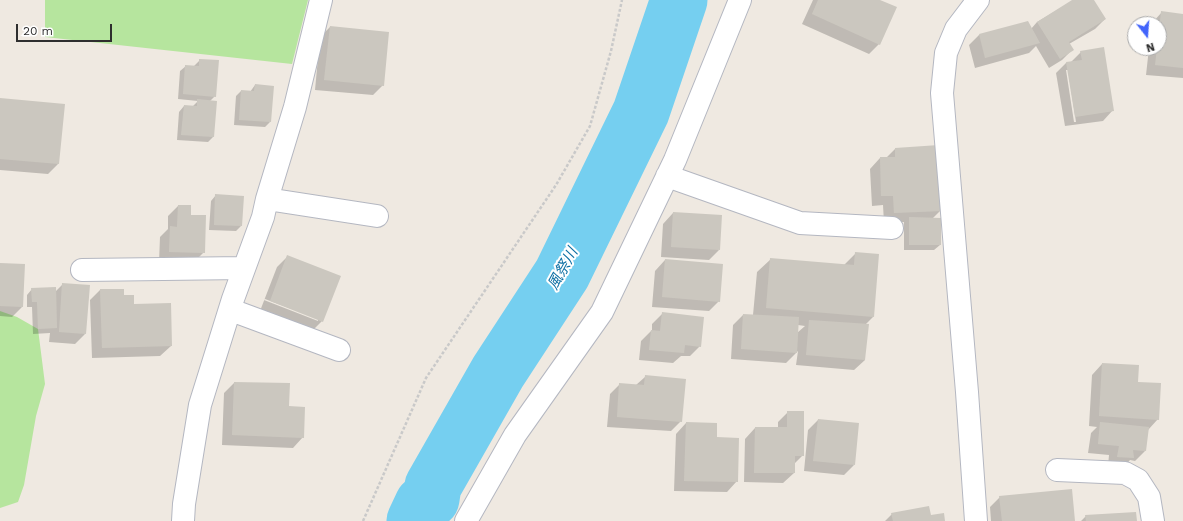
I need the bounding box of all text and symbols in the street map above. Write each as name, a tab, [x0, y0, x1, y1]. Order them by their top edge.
scale bar	[18, 16, 114, 42]
north arrow	[1127, 16, 1167, 56]
text: 20 m	[23, 24, 53, 38]
text: N	[1145, 40, 1156, 54]
water label: 風祭川	[544, 245, 582, 293]

